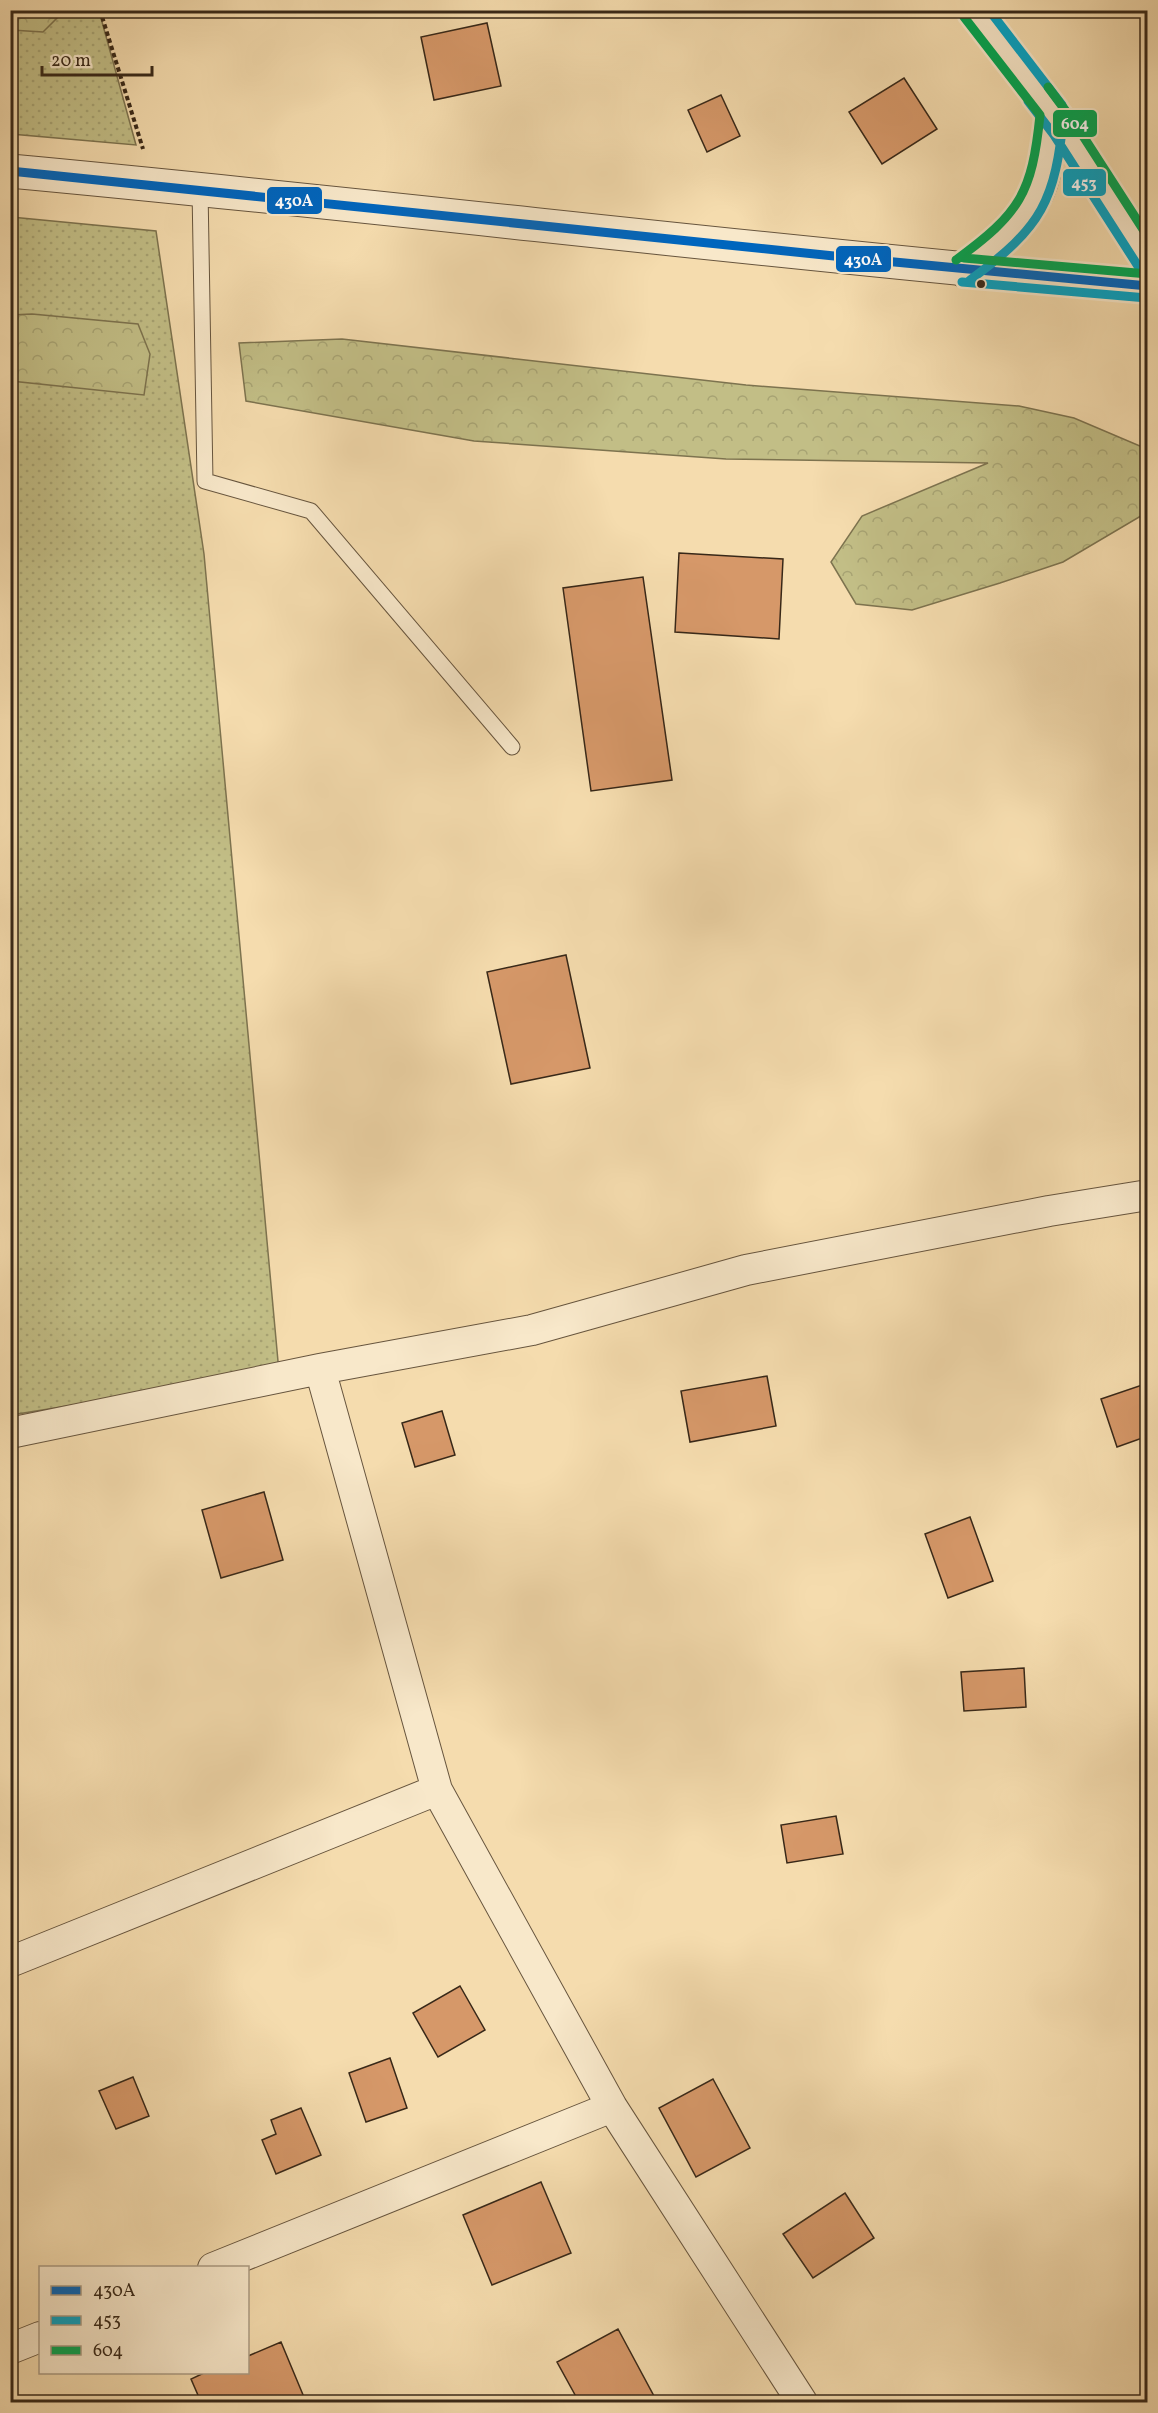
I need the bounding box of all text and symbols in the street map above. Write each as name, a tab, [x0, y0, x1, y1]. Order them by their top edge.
scale bar	[42, 39, 152, 77]
text: 20 m	[51, 49, 91, 74]
line badge: 604	[1052, 109, 1098, 138]
text: 604	[1061, 114, 1089, 136]
line badge: 453	[1062, 168, 1107, 197]
text: 453	[1071, 173, 1097, 195]
line badge: 430А	[266, 186, 323, 215]
text: 430А	[275, 191, 314, 213]
line badge: 430А	[835, 245, 892, 273]
text: 430А	[844, 250, 883, 272]
unlabelled marker	[975, 278, 987, 290]
legend	[39, 2266, 249, 2374]
text: 430А	[93, 2279, 136, 2304]
text: 453	[93, 2309, 121, 2334]
text: 604	[93, 2339, 123, 2364]

